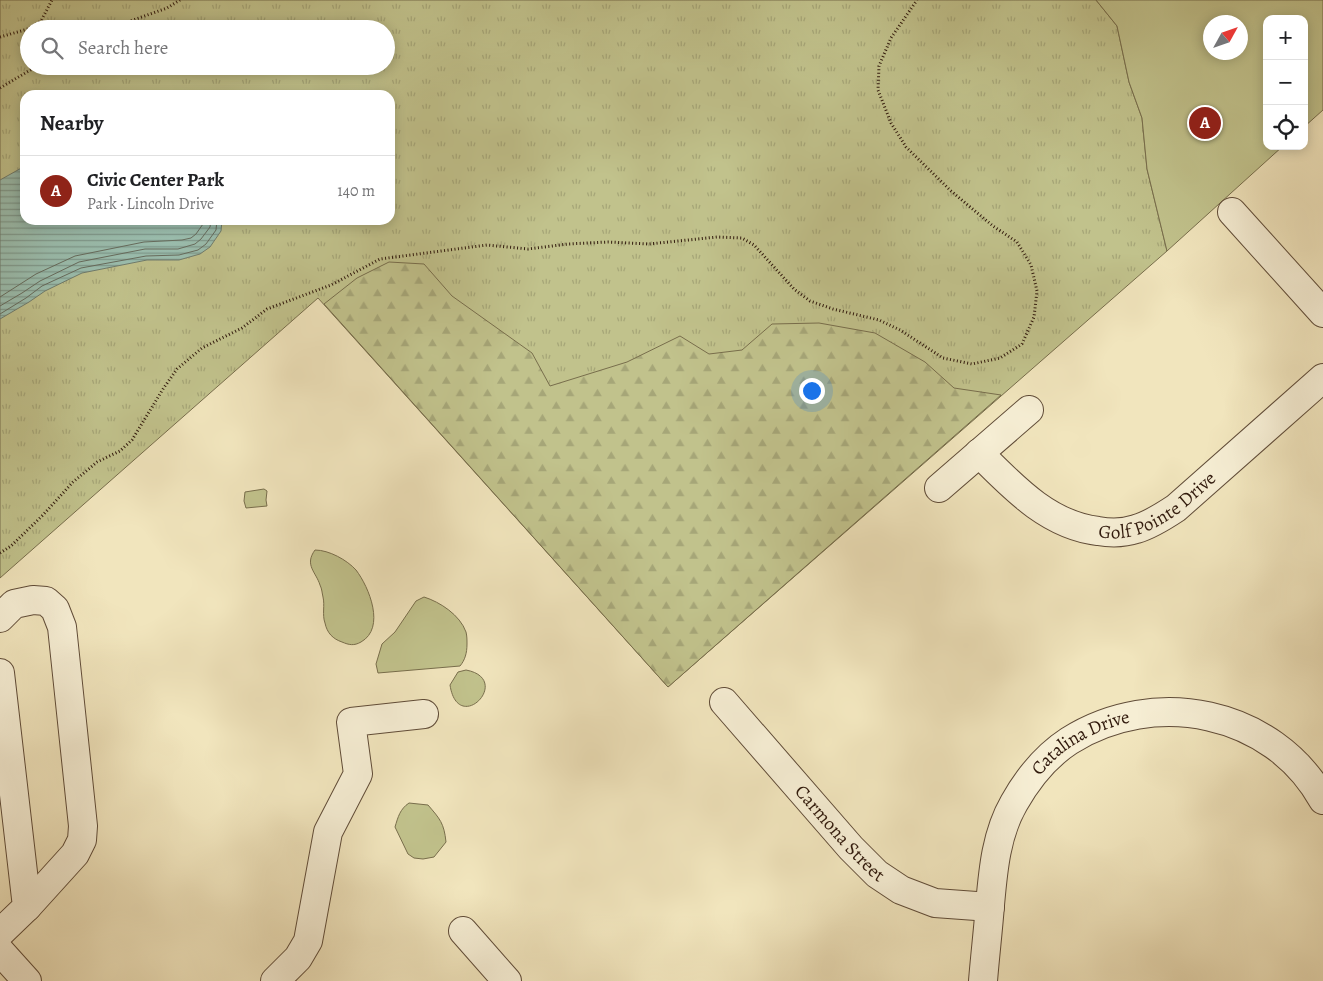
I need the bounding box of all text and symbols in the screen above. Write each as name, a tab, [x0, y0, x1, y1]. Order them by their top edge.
north arrow	[1203, 15, 1248, 60]
map controls	[1263, 15, 1308, 150]
button: +	[1263, 15, 1308, 60]
search box	[20, 20, 395, 75]
icon: search	[38, 34, 66, 62]
text: Search here	[78, 35, 168, 61]
button: −	[1263, 60, 1308, 105]
pin: A	[1189, 104, 1221, 142]
button: locate	[1263, 105, 1308, 150]
text: Nearby	[40, 109, 103, 137]
text: Civic Center Park	[87, 167, 224, 193]
text: A	[51, 180, 61, 202]
text: 140 m	[337, 180, 375, 202]
text: Park · Lincoln Drive	[87, 193, 214, 215]
your location	[799, 378, 825, 404]
street label: Golf Pointe Drive	[1097, 466, 1222, 545]
street label: Catalina Drive	[1025, 704, 1132, 781]
street label: Carmona Street	[789, 779, 889, 888]

